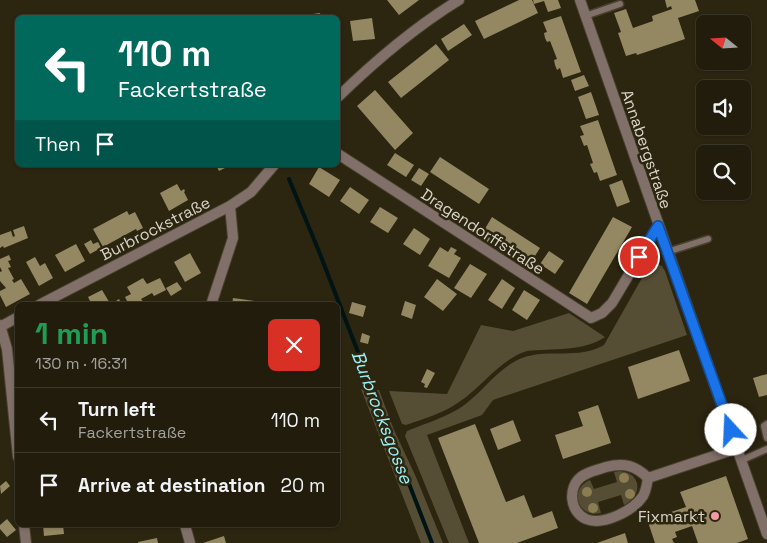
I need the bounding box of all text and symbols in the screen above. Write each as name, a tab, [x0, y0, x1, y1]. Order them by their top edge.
north arrow	[696, 15, 751, 70]
map controls	[696, 15, 751, 200]
text: 110 m	[118, 32, 211, 76]
icon: left	[35, 35, 100, 100]
text: Fackertstraße	[118, 75, 267, 103]
button: sound	[696, 80, 751, 135]
street label: Annabergstraße	[616, 87, 677, 212]
icon: arrive	[91, 130, 119, 158]
text: Then	[35, 132, 81, 157]
button: search	[696, 145, 751, 200]
street label: Dragendorffstraße	[417, 184, 549, 279]
street label: Burbrockstraße	[97, 192, 214, 265]
pin	[618, 236, 660, 278]
icon: arrive	[625, 243, 653, 271]
text: 1 min	[35, 314, 108, 353]
button: close	[268, 319, 320, 371]
water label: Burbrocksgosse	[346, 347, 419, 488]
text: 130 m · 16:31	[35, 353, 127, 374]
text: Turn left	[78, 397, 156, 422]
position arrow	[704, 403, 756, 455]
icon: left	[35, 406, 63, 434]
text: 110 m	[271, 408, 320, 433]
text: Fackertstraße	[78, 422, 186, 443]
icon: arrive	[35, 471, 63, 499]
text: Arrive at destination	[78, 473, 266, 498]
text: 20 m	[281, 473, 325, 498]
place label: Fixmarkt	[638, 506, 705, 527]
marker: Fixmarkt	[709, 510, 721, 522]

